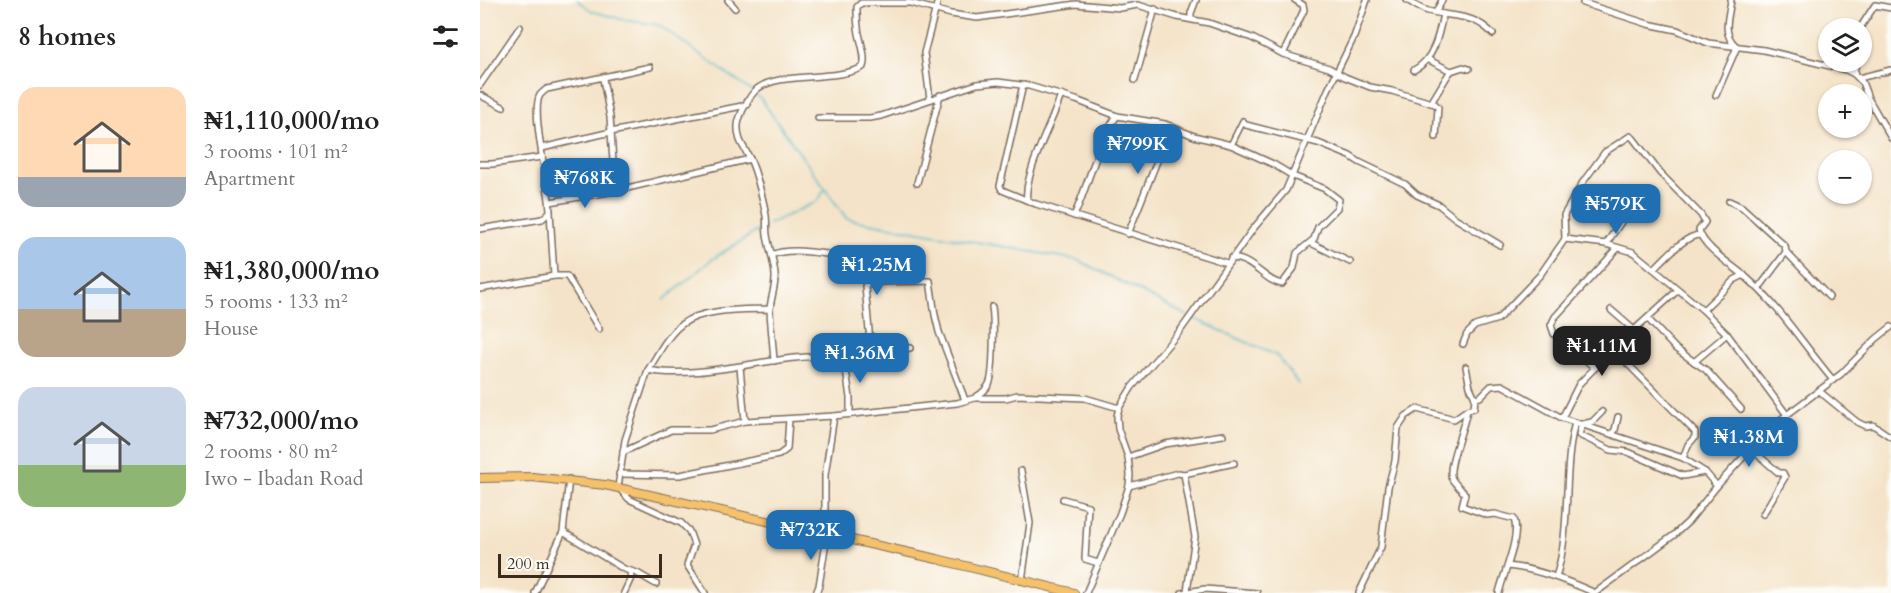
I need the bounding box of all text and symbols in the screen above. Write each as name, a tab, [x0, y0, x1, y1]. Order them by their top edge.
map controls	[1818, 18, 1872, 204]
button: layers	[1818, 18, 1872, 72]
text: 8 homes	[18, 19, 116, 54]
icon: filters	[429, 20, 462, 53]
button: +	[1818, 84, 1872, 138]
text: ₦1,110,000/mo	[204, 103, 380, 138]
icon: home	[66, 111, 138, 183]
pin: ₦799K	[1096, 124, 1180, 175]
text: ₦799K	[1107, 130, 1169, 157]
text: 3 rooms · 101 m²	[204, 138, 348, 165]
button: −	[1818, 150, 1872, 204]
pin: ₦768K	[543, 158, 627, 209]
text: ₦768K	[554, 164, 616, 191]
text: Apartment	[204, 165, 295, 192]
pin: ₦579K	[1574, 184, 1658, 235]
text: ₦579K	[1585, 190, 1647, 217]
pin: ₦1.25M	[828, 245, 926, 296]
text: ₦1.25M	[842, 251, 912, 278]
text: ₦1,380,000/mo	[204, 253, 380, 288]
icon: home	[66, 261, 138, 333]
text: 5 rooms · 133 m²	[204, 288, 348, 315]
text: House	[204, 315, 258, 342]
pin: ₦1.11M	[1553, 326, 1651, 377]
text: ₦1.11M	[1567, 332, 1637, 359]
pin: ₦1.36M	[811, 333, 909, 384]
text: ₦1.36M	[825, 339, 895, 366]
text: ₦732,000/mo	[204, 403, 359, 438]
icon: home	[66, 411, 138, 483]
pin: ₦1.38M	[1700, 417, 1798, 468]
text: ₦1.38M	[1714, 423, 1784, 450]
text: 2 rooms · 80 m²	[204, 438, 337, 465]
text: Iwo - Ibadan Road	[204, 465, 364, 492]
pin: ₦732K	[769, 510, 853, 561]
text: ₦732K	[780, 516, 842, 543]
scale bar	[498, 551, 662, 578]
text: 200 m	[507, 553, 549, 575]

